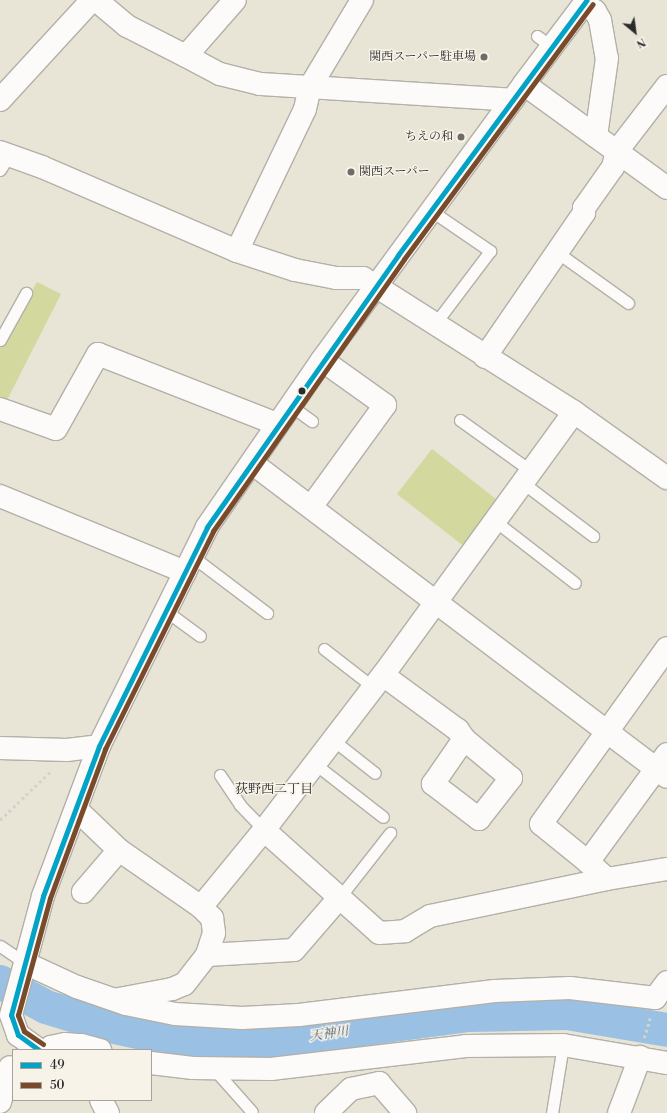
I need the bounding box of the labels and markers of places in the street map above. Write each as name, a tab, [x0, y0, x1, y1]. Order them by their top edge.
place label: 関西スーパー駐車場	[369, 50, 476, 64]
marker: 関西スーパー駐車場	[479, 52, 489, 62]
place label: ちえの和	[405, 130, 453, 144]
marker: ちえの和	[456, 132, 466, 142]
place label: 関西スーパー	[359, 165, 430, 179]
marker: 関西スーパー	[346, 167, 356, 177]
unlabelled marker	[297, 386, 307, 396]

